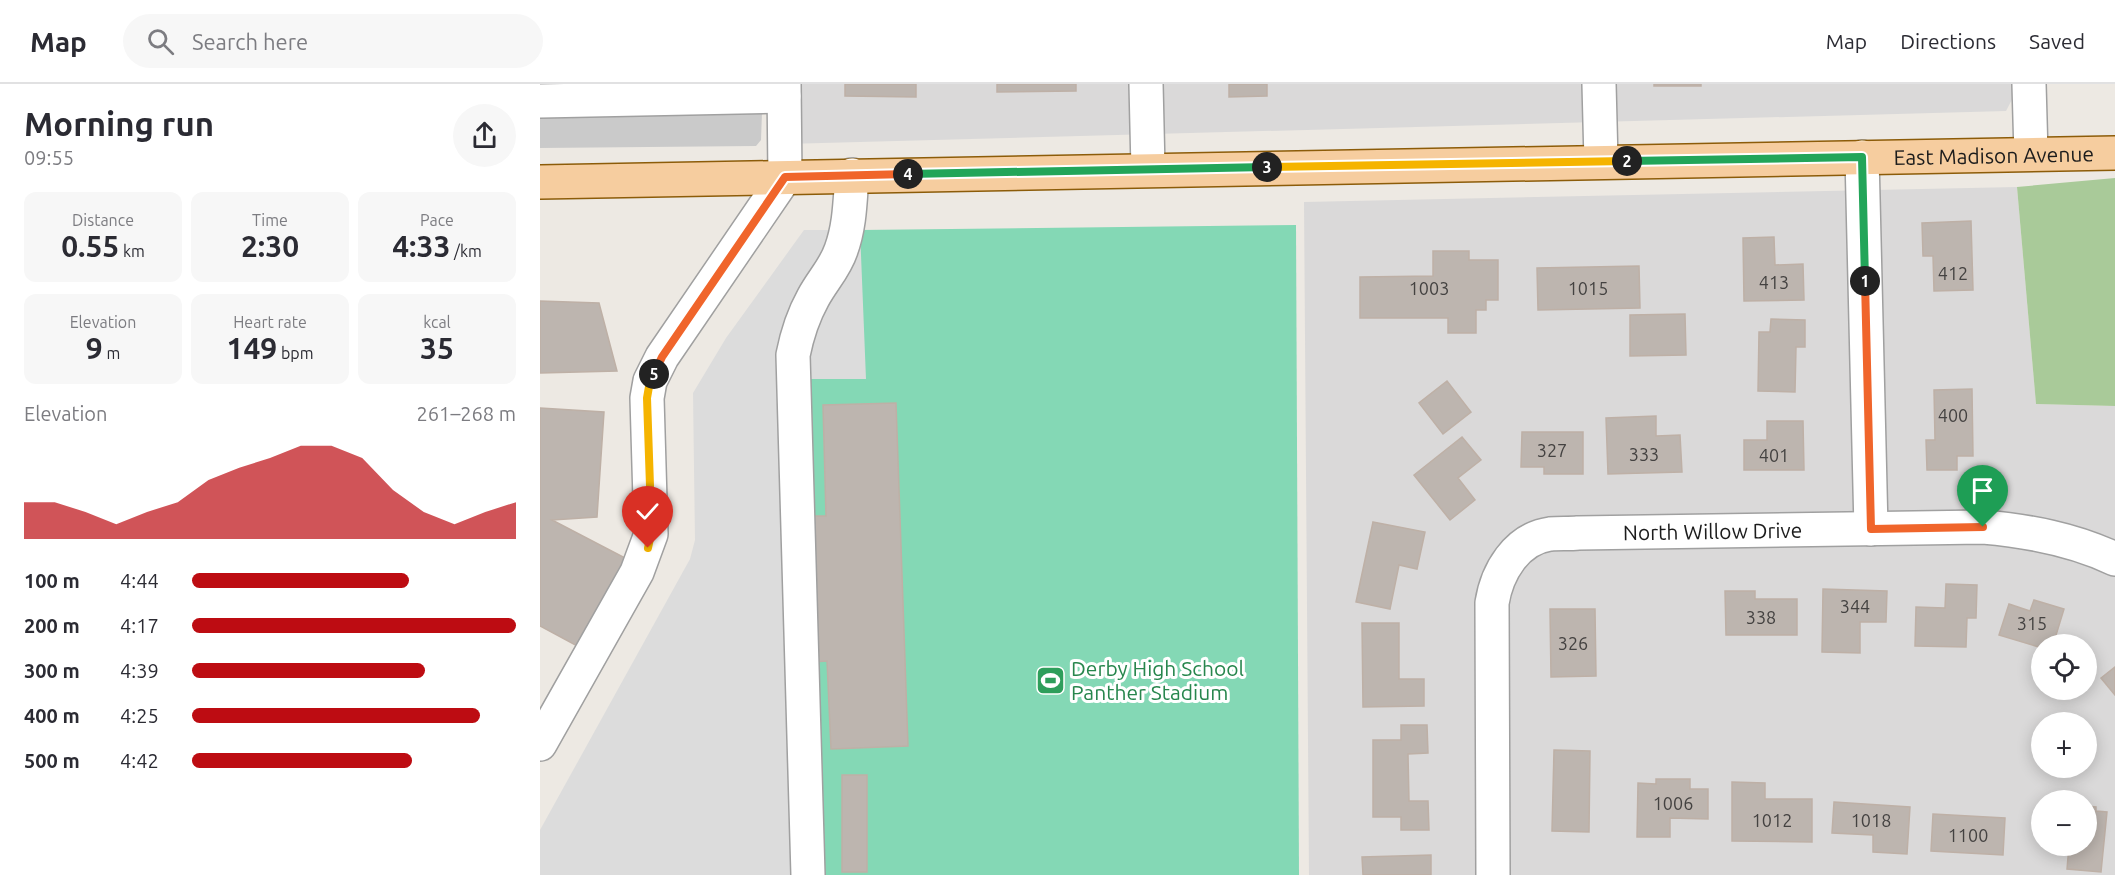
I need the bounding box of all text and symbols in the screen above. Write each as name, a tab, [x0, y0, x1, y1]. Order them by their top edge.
search box	[123, 14, 543, 68]
icon: search	[144, 25, 177, 58]
text: Map	[30, 26, 87, 57]
text: Search here	[192, 29, 308, 54]
text: Map	[1826, 29, 1867, 53]
text: Directions	[1900, 29, 1996, 53]
text: Saved	[2029, 29, 2085, 53]
button: share	[453, 104, 516, 167]
text: Morning run	[24, 105, 214, 142]
street label: East Madison Avenue	[1893, 141, 2094, 169]
text: 09:55	[24, 146, 74, 169]
pin: 2	[1612, 146, 1642, 176]
pin: 3	[1252, 152, 1282, 182]
text: 2	[1622, 152, 1632, 170]
text: 3	[1262, 158, 1272, 176]
pin: 4	[893, 159, 923, 189]
text: 4	[903, 165, 913, 183]
text: Distance	[72, 211, 134, 229]
text: Time	[252, 211, 288, 229]
text: Pace	[420, 211, 454, 229]
text: 0.55	[61, 229, 119, 263]
text: 2:30	[241, 229, 299, 263]
text: 4:33	[392, 229, 450, 263]
text: km	[119, 242, 145, 260]
text: /km	[450, 242, 482, 260]
house number: 412	[1938, 263, 1968, 283]
pin: 1	[1850, 266, 1880, 296]
house number: 413	[1759, 272, 1789, 292]
text: 1	[1860, 272, 1870, 290]
house number: 1003	[1409, 278, 1449, 298]
house number: 1015	[1568, 278, 1608, 298]
text: Elevation	[70, 313, 136, 331]
text: Heart rate	[233, 313, 307, 331]
text: kcal	[423, 313, 451, 331]
text: 9	[86, 331, 103, 365]
text: 149	[227, 331, 277, 365]
text: 35	[420, 331, 454, 365]
text: m	[103, 344, 120, 362]
text: bpm	[277, 344, 313, 362]
pin: 5	[639, 359, 669, 389]
text: 5	[649, 365, 659, 383]
text: Elevation	[24, 402, 107, 425]
text: 261–268 m	[417, 402, 516, 425]
house number: 400	[1938, 405, 1968, 425]
house number: 327	[1537, 440, 1567, 460]
house number: 333	[1629, 444, 1659, 464]
house number: 401	[1759, 445, 1789, 465]
pin	[1957, 465, 2008, 527]
icon: arrive	[1966, 474, 1999, 507]
pin	[622, 486, 673, 548]
icon: check	[631, 495, 664, 528]
street label: North Willow Drive	[1623, 518, 1802, 544]
text: 100 m	[24, 569, 80, 592]
text: 4:44	[120, 569, 159, 592]
house number: 344	[1840, 596, 1870, 616]
house number: 338	[1746, 607, 1776, 627]
house number: 315	[2017, 613, 2047, 633]
text: 200 m	[24, 614, 80, 637]
text: 4:17	[120, 614, 159, 637]
house number: 326	[1558, 633, 1588, 653]
map controls	[2031, 634, 2097, 856]
button: locate	[2031, 634, 2097, 700]
place label: Derby High School Panther Stadium	[1071, 656, 1244, 704]
text: 300 m	[24, 659, 80, 682]
text: 4:39	[120, 659, 159, 682]
sports icon: Derby High School Panther Stadium	[1034, 664, 1066, 696]
text: 400 m	[24, 704, 80, 727]
text: 4:25	[120, 704, 159, 727]
button: +	[2031, 712, 2097, 778]
text: 500 m	[24, 749, 80, 772]
text: 4:42	[120, 749, 159, 772]
button: −	[2031, 790, 2097, 856]
house number: 1006	[1653, 793, 1693, 813]
house number: 1012	[1752, 810, 1792, 830]
house number: 1018	[1851, 810, 1891, 830]
house number: 1100	[1948, 825, 1988, 845]

